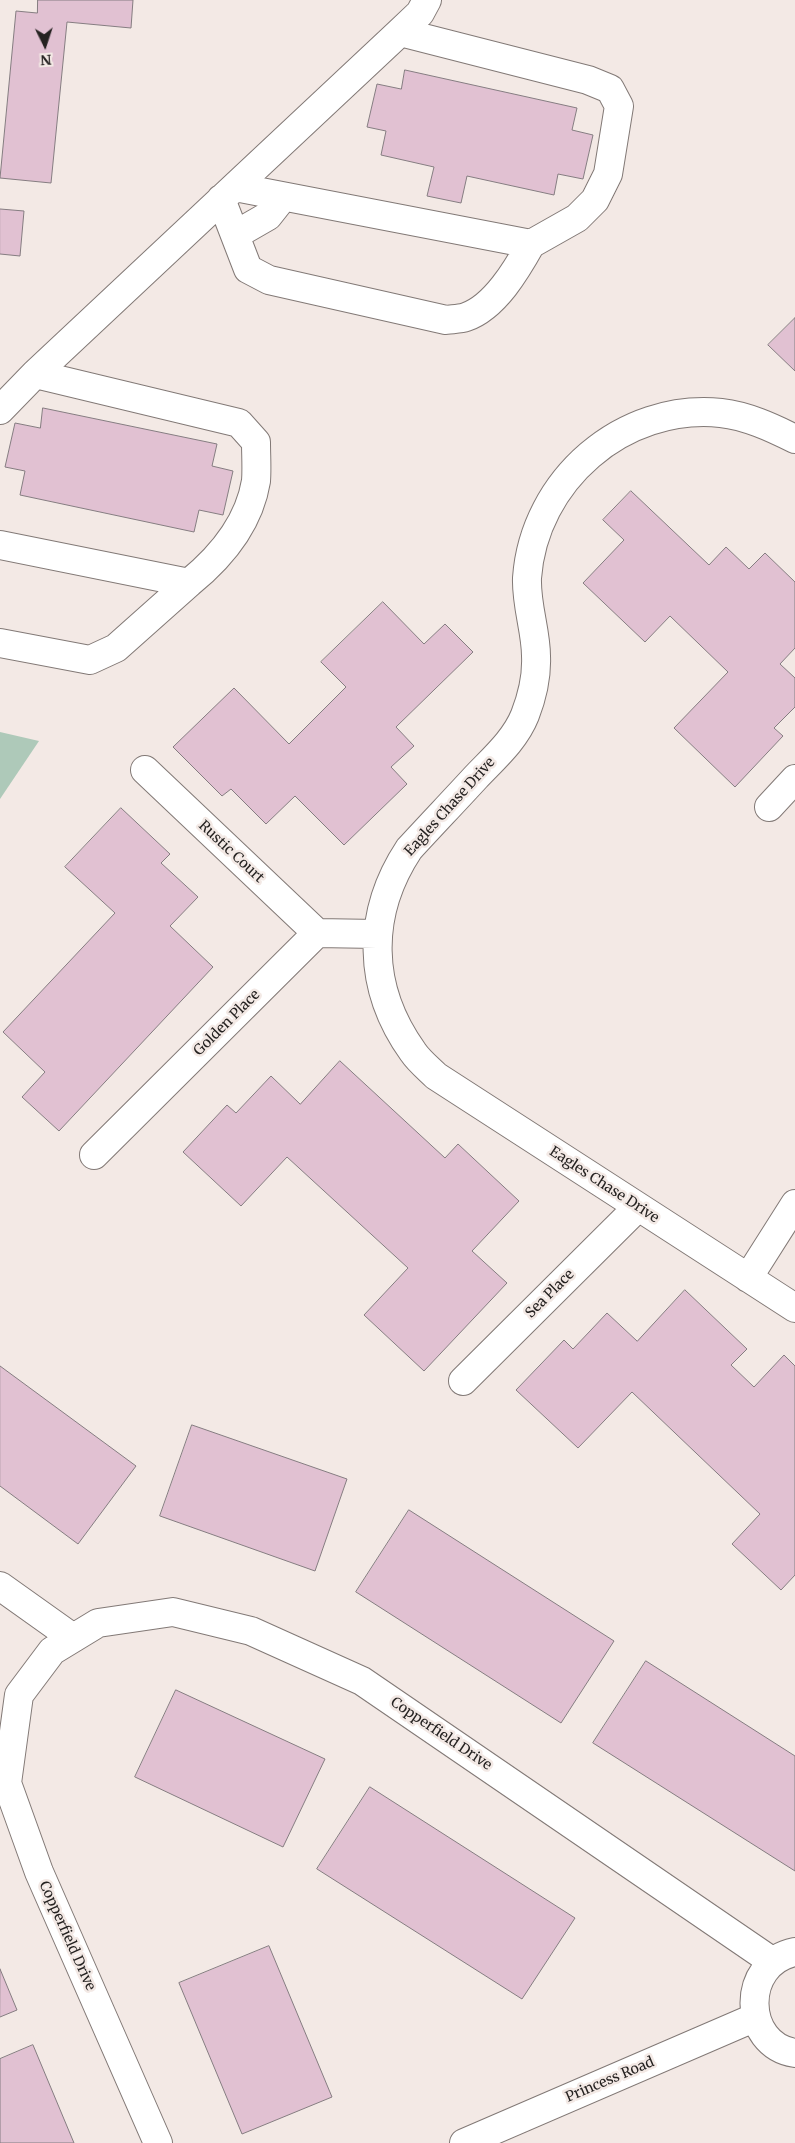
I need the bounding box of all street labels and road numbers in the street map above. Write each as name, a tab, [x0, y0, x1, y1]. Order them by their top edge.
street label: Eagles Chase Drive	[401, 754, 499, 860]
street label: Rustic Court	[195, 817, 267, 887]
street label: Golden Place	[191, 987, 263, 1059]
street label: Eagles Chase Drive	[546, 1143, 662, 1227]
street label: Sea Place	[522, 1266, 578, 1322]
street label: Copperfield Drive	[387, 1694, 495, 1774]
street label: Copperfield Drive	[35, 1879, 99, 1993]
street label: Princess Road	[563, 2054, 657, 2106]

